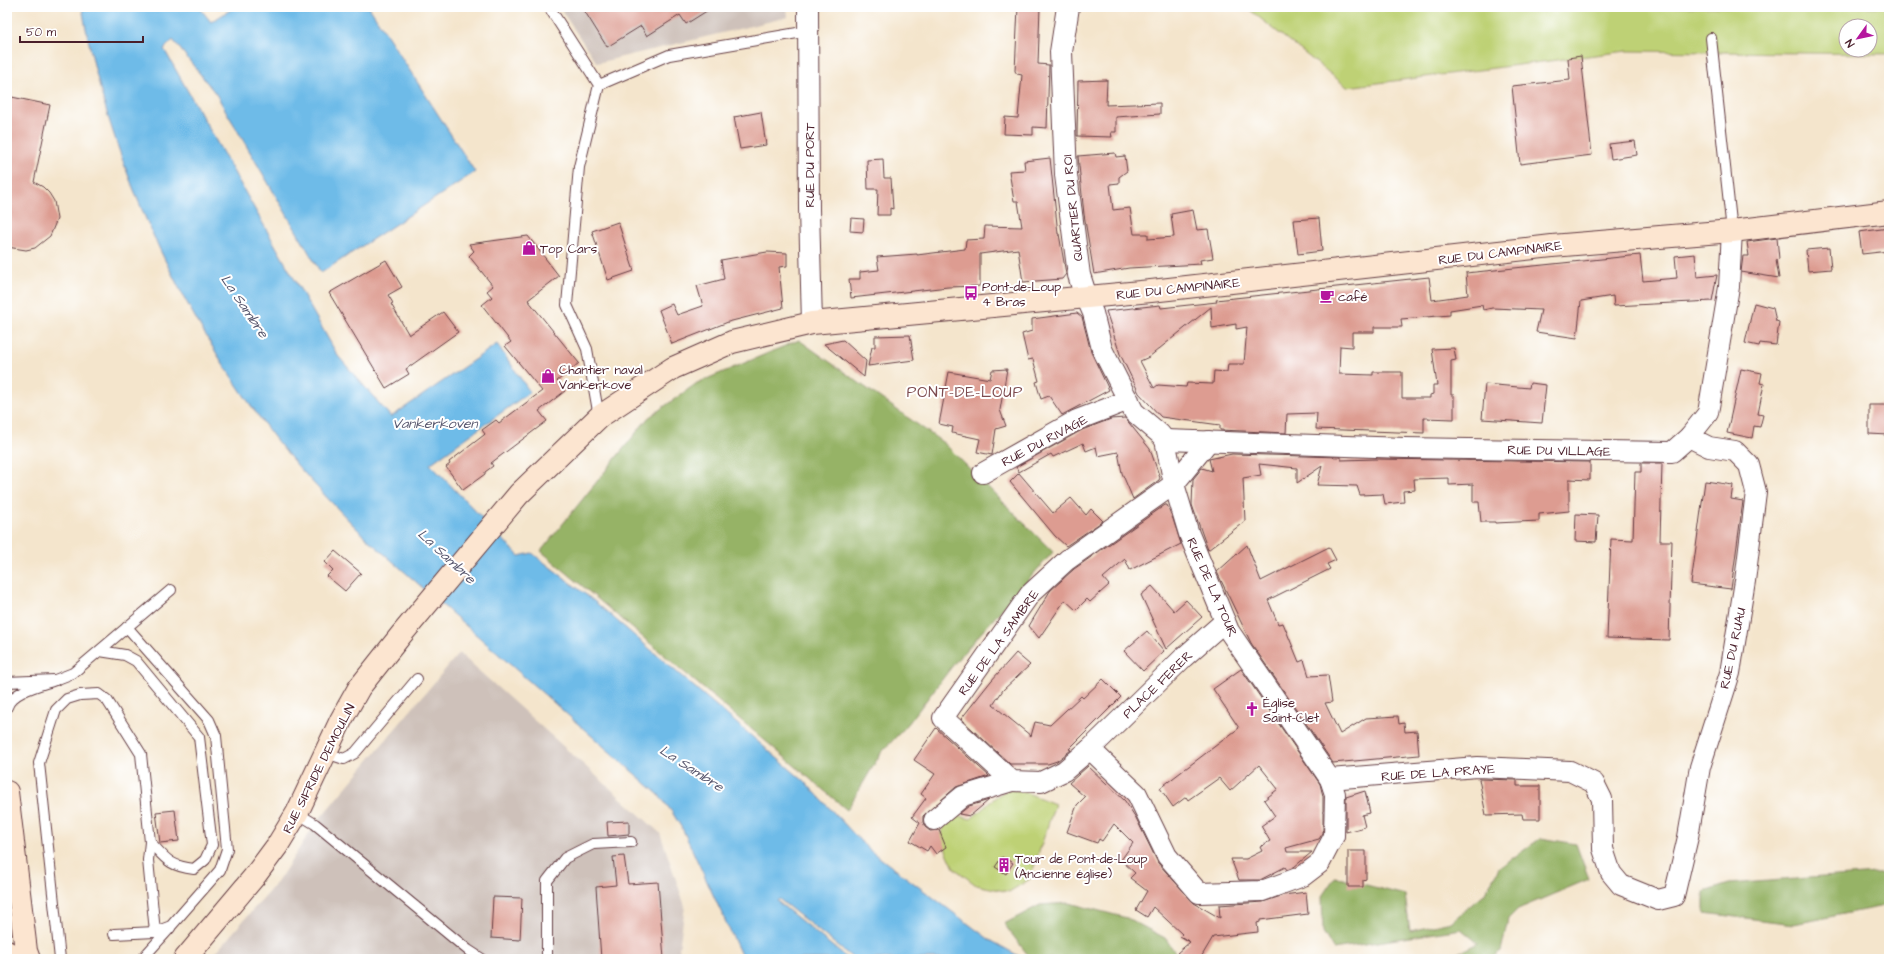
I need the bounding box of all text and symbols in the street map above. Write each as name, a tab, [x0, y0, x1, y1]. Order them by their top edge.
scale bar	[20, 18, 143, 44]
north arrow	[1838, 18, 1878, 58]
text: 50 m	[26, 24, 57, 41]
text: N	[1842, 36, 1858, 50]
street label: RUE DU PORT	[801, 122, 819, 207]
street label: QUARTIER DU ROI	[1058, 154, 1088, 262]
street label: RUE DU CAMPINAIRE	[1437, 236, 1563, 270]
shop icon: Top Cars	[521, 240, 537, 256]
place label: Top Cars	[540, 240, 598, 258]
water label: La Sambre	[216, 271, 274, 343]
street label: RUE DU CAMPINAIRE	[1115, 274, 1241, 304]
place label: Pont-de-Loup 4 Bras	[982, 278, 1061, 311]
bus stop icon: Pont-de-Loup 4 Bras	[963, 285, 979, 301]
cafe icon: café	[1319, 288, 1335, 304]
place label: café	[1338, 288, 1368, 306]
place label: Chantier naval Vankerkove	[559, 361, 643, 394]
shop icon: Chantier naval Vankerkove	[540, 368, 556, 384]
district label: PONT-DE-LOUP	[907, 382, 1023, 403]
street label: RUE DU RIVAGE	[998, 411, 1091, 471]
water label: Vankerkoven	[392, 414, 479, 434]
street label: RUE DU VILLAGE	[1507, 441, 1611, 461]
water label: La Sambre	[413, 525, 481, 590]
street label: RUE DE LA TOUR	[1182, 535, 1242, 640]
street label: RUE DE LA SAMBRE	[954, 586, 1044, 699]
street label: RUE DU RUAU	[1716, 606, 1750, 690]
street label: PLACE FERER	[1119, 647, 1197, 723]
place label: Église Saint-Clet	[1263, 694, 1320, 727]
street label: RUE SIFRIDE DEMOULIN	[278, 701, 359, 836]
church icon: Église Saint-Clet	[1244, 701, 1260, 717]
water label: La Sambre	[656, 741, 729, 798]
street label: RUE DE LA PRAYE	[1381, 760, 1496, 786]
place label: Tour de Pont-de-Loup (Ancienne église)	[1015, 850, 1148, 884]
building icon: Tour de Pont-de-Loup (Ancienne église)	[996, 857, 1012, 873]

